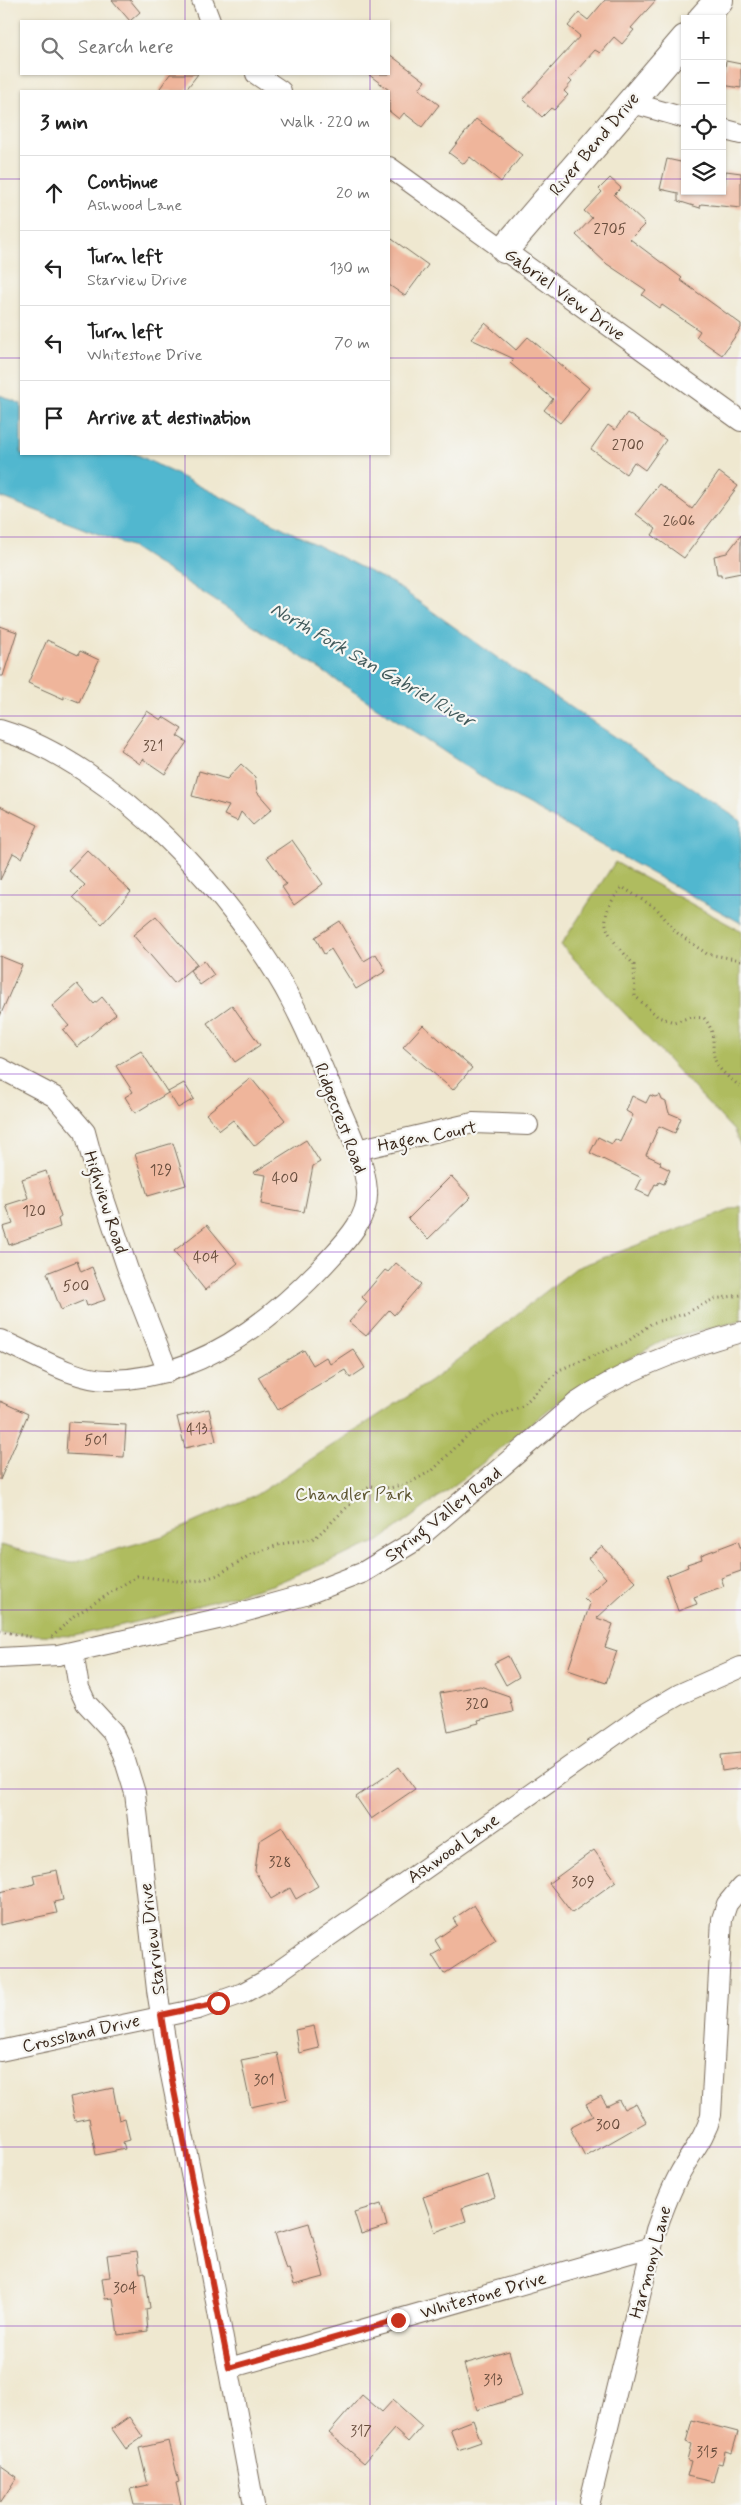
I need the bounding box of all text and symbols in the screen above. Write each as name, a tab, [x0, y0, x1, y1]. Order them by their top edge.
map controls	[681, 15, 726, 195]
button: +	[681, 15, 726, 60]
search box	[20, 20, 390, 75]
icon: search	[38, 34, 66, 62]
text: Search here	[78, 35, 174, 60]
button: −	[681, 60, 726, 105]
street label: River Bend Drive	[544, 88, 645, 202]
button: locate	[681, 105, 726, 150]
text: 3 min	[40, 109, 88, 137]
text: Walk · 220 m	[280, 112, 370, 133]
button: layers	[681, 150, 726, 195]
text: Continue	[87, 170, 158, 195]
icon: ahead	[40, 179, 68, 207]
text: 20 m	[336, 183, 370, 204]
text: Ashwood Lane	[87, 195, 182, 216]
house number: 2705	[594, 220, 626, 240]
street label: Gabriel View Drive	[499, 243, 630, 347]
text: Turn left	[87, 245, 163, 270]
icon: left	[40, 254, 68, 282]
text: 130 m	[329, 258, 370, 279]
text: Starview Drive	[87, 270, 187, 291]
text: Turn left	[87, 320, 163, 345]
icon: left	[40, 329, 68, 357]
text: 70 m	[334, 333, 370, 354]
text: Whitestone Drive	[87, 345, 202, 366]
icon: arrive	[40, 404, 68, 432]
text: Arrive at destination	[87, 406, 251, 431]
house number: 2700	[612, 436, 644, 456]
house number: 2606	[663, 512, 695, 532]
water label: North Fork San Gabriel River	[266, 597, 481, 735]
house number: 321	[143, 737, 163, 757]
street label: Ridgecrest Road	[307, 1060, 372, 1177]
street label: Hagen Court	[375, 1116, 479, 1160]
street label: Highview Road	[75, 1148, 133, 1258]
house number: 129	[150, 1161, 172, 1181]
house number: 400	[272, 1169, 298, 1189]
house number: 120	[22, 1202, 46, 1222]
house number: 404	[193, 1248, 219, 1268]
house number: 500	[63, 1277, 89, 1297]
house number: 413	[186, 1420, 208, 1440]
house number: 501	[84, 1431, 108, 1451]
street label: Spring Valley Road	[380, 1462, 508, 1570]
park label: Chandler Park	[295, 1483, 413, 1507]
house number: 320	[465, 1695, 489, 1715]
street label: Ashwood Lane	[403, 1808, 504, 1889]
house number: 328	[269, 1853, 291, 1873]
house number: 309	[571, 1873, 595, 1893]
street label: Starview Drive	[134, 1881, 172, 1996]
route start	[207, 1992, 230, 2015]
street label: Crossland Drive	[20, 2009, 142, 2059]
house number: 301	[253, 2071, 275, 2091]
house number: 300	[596, 2116, 620, 2136]
street label: Harmony Lane	[624, 2203, 678, 2321]
street label: Whitestone Drive	[418, 2267, 549, 2325]
house number: 304	[113, 2279, 137, 2299]
route end	[387, 2309, 410, 2332]
house number: 313	[483, 2371, 503, 2391]
house number: 317	[350, 2422, 372, 2442]
house number: 315	[696, 2443, 718, 2463]

